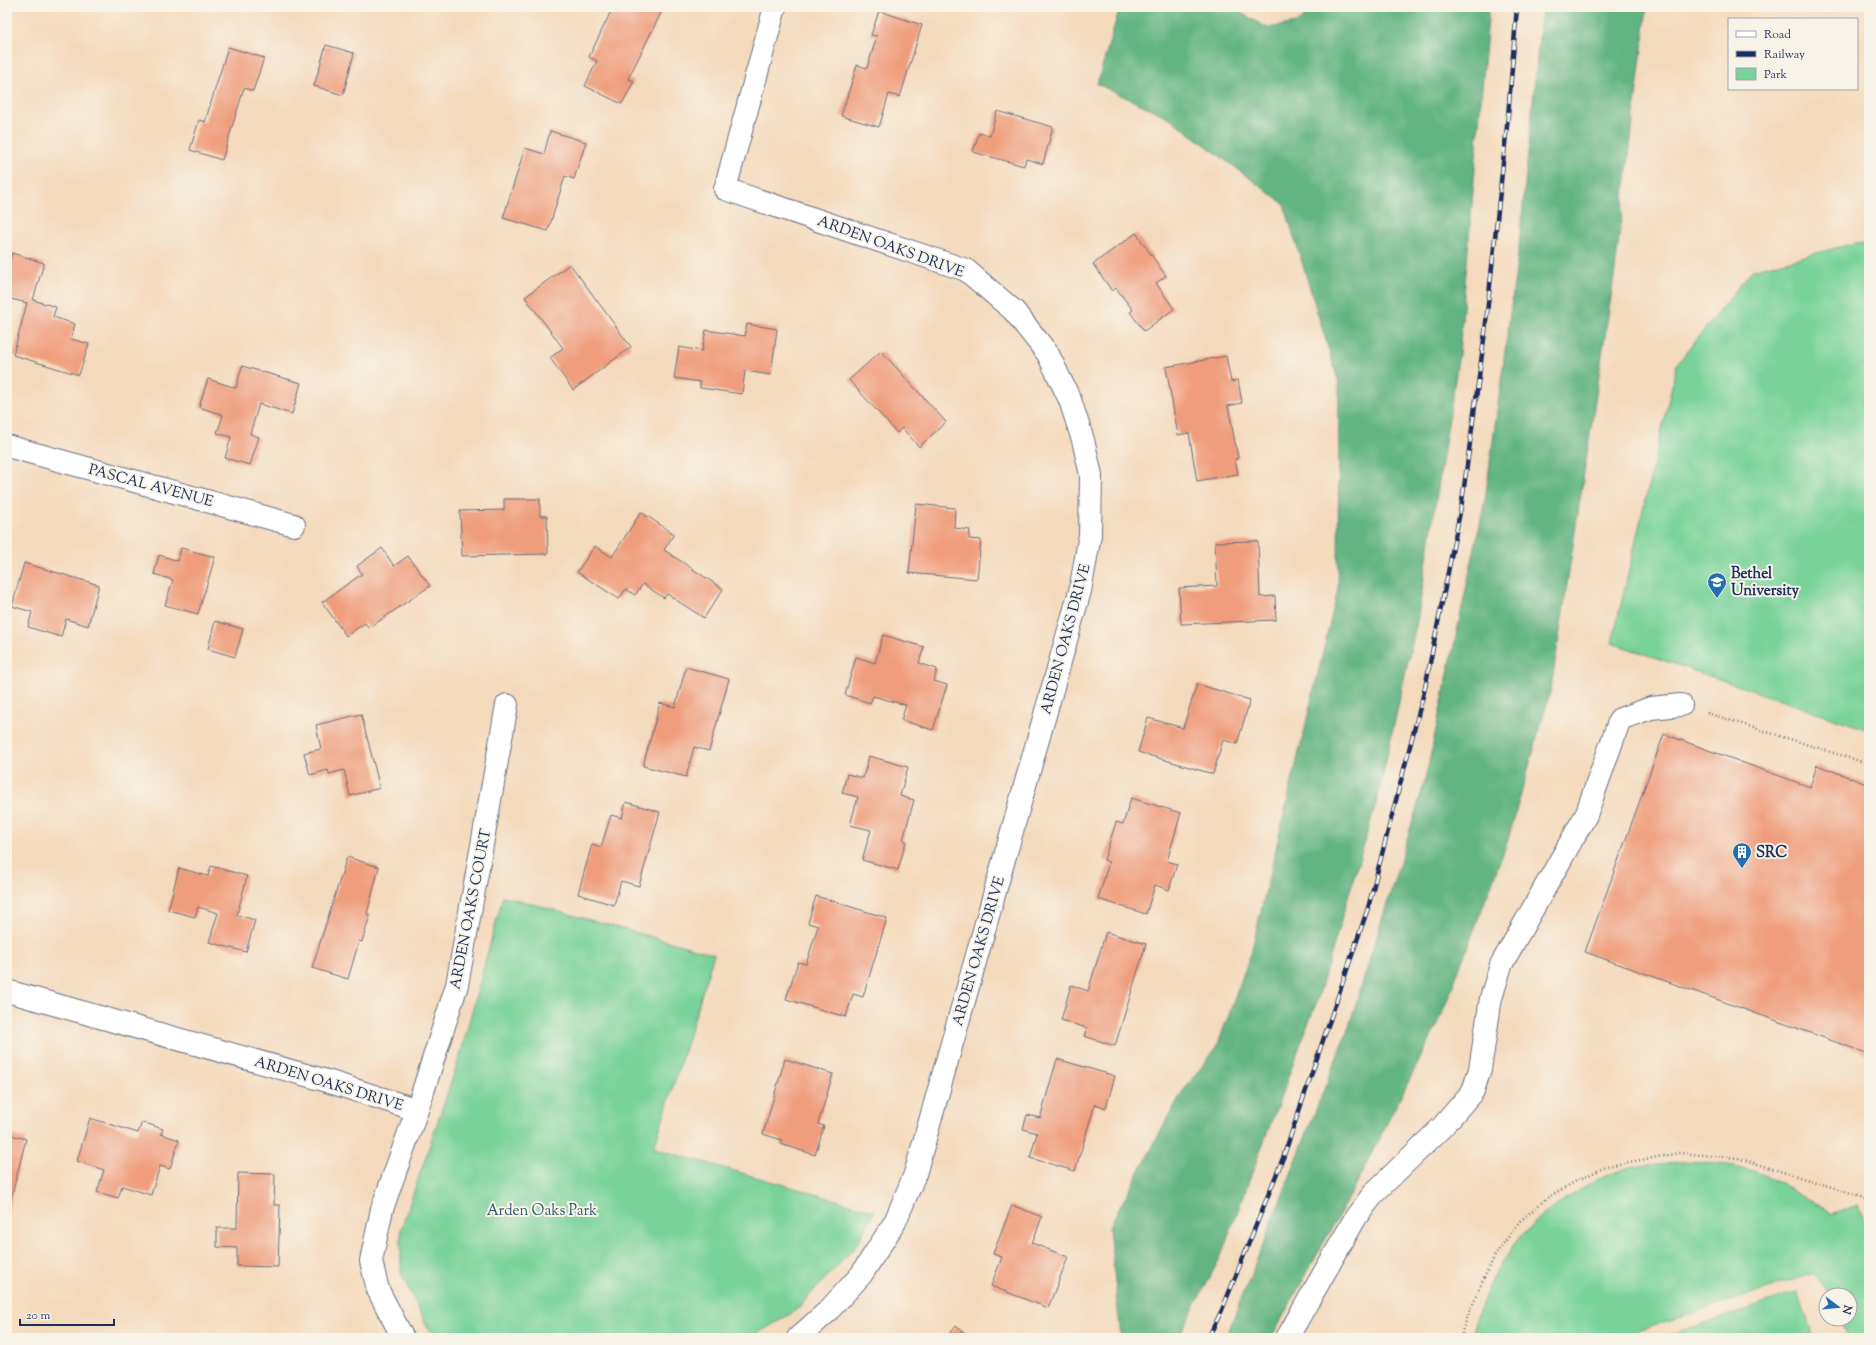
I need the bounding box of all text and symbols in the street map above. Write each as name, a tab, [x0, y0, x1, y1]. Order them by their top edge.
legend	[1728, 18, 1858, 90]
text: Road	[1764, 26, 1791, 44]
text: Railway	[1764, 46, 1805, 64]
text: Park	[1764, 66, 1787, 84]
street label: ARDEN OAKS DRIVE	[814, 211, 967, 284]
street label: PASCAL AVENUE	[86, 460, 215, 513]
street label: ARDEN OAKS DRIVE	[1036, 562, 1097, 717]
place label: Bethel University	[1731, 564, 1800, 602]
school or university icon: Bethel University	[1706, 571, 1728, 599]
street label: ARDEN OAKS COURT	[446, 827, 497, 991]
building icon: SRC	[1731, 841, 1753, 869]
place label: SRC	[1756, 843, 1787, 864]
street label: ARDEN OAKS DRIVE	[948, 874, 1011, 1029]
street label: ARDEN OAKS DRIVE	[251, 1052, 406, 1117]
park label: Arden Oaks Park	[487, 1201, 597, 1222]
north arrow	[1818, 1287, 1858, 1327]
scale bar	[20, 1301, 114, 1327]
text: N	[1838, 1302, 1856, 1316]
text: 20 m	[26, 1307, 51, 1325]

